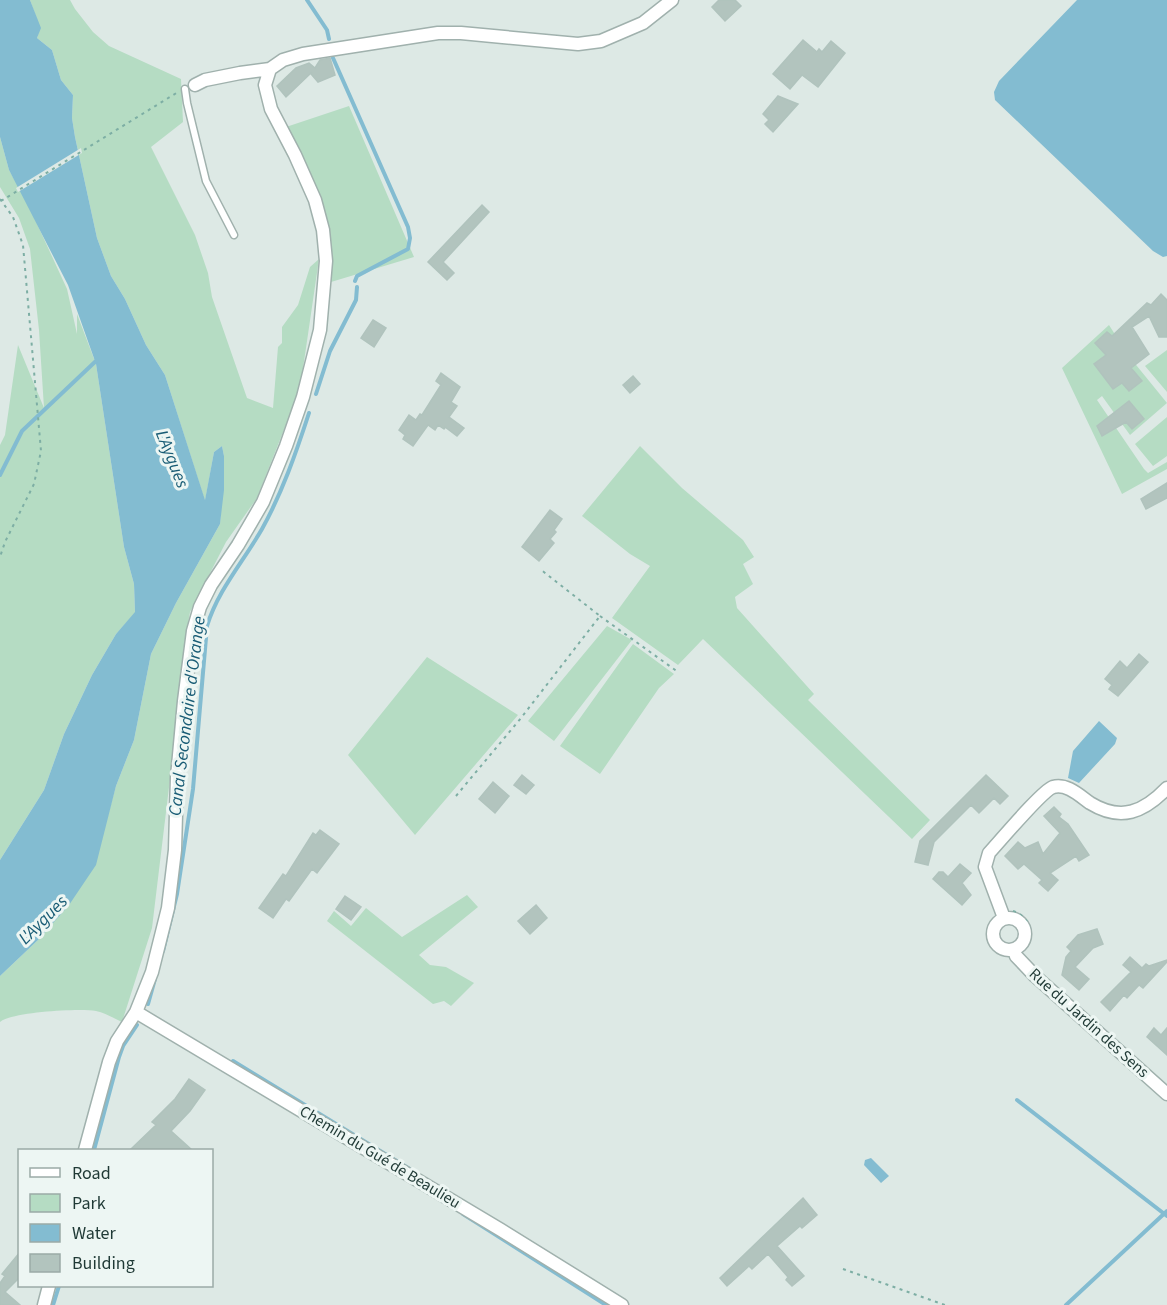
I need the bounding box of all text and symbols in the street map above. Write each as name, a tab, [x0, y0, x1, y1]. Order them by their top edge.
water label: L'Aygues	[149, 426, 195, 492]
water label: Canal Secondaire d'Orange	[162, 614, 212, 817]
water label: L'Aygues	[13, 890, 73, 950]
street label: Rue du Jardin des Sens	[1024, 963, 1154, 1083]
street label: Chemin du Gué de Beaulieu	[295, 1100, 465, 1214]
legend	[18, 1149, 213, 1287]
text: Road	[72, 1161, 111, 1186]
text: Park	[72, 1191, 106, 1216]
text: Water	[72, 1221, 116, 1246]
text: Building	[72, 1251, 135, 1276]

